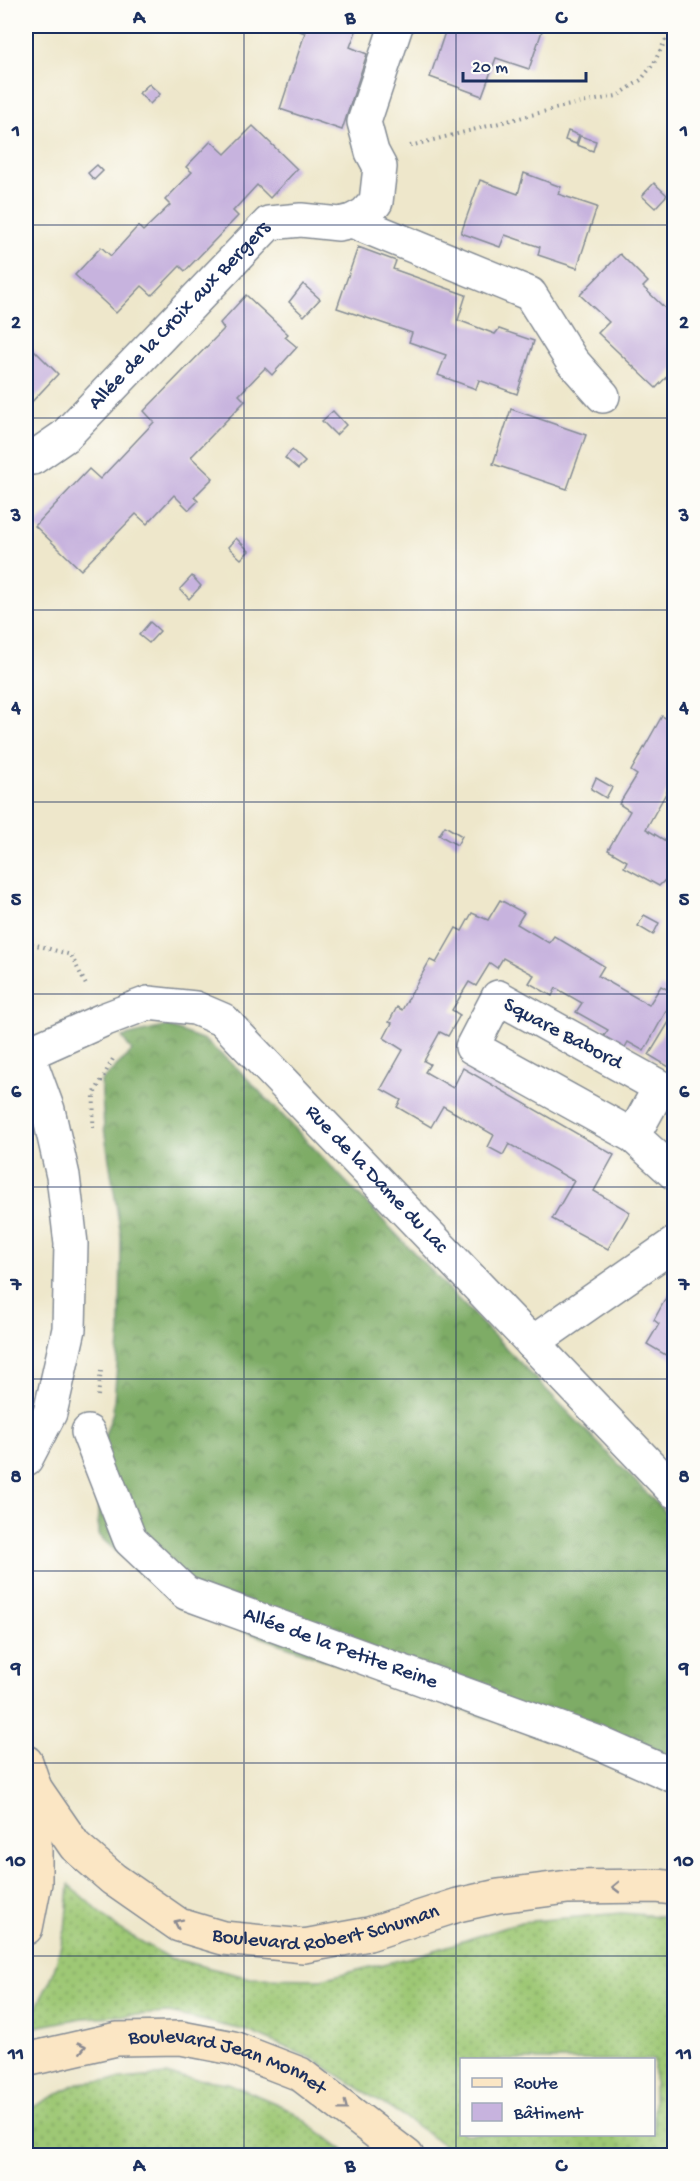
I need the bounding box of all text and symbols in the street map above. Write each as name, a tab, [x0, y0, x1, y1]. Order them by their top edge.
text: A	[132, 8, 147, 31]
text: B	[344, 8, 356, 31]
text: C	[555, 8, 569, 31]
scale bar	[463, 45, 586, 83]
text: 20 m	[472, 58, 508, 79]
text: 1	[11, 121, 20, 144]
text: 1	[679, 121, 688, 144]
street label: Allée de la Croix aux Bergers	[83, 215, 277, 416]
text: 2	[11, 313, 21, 336]
text: 2	[679, 313, 689, 336]
text: 3	[10, 506, 21, 529]
text: 3	[678, 506, 689, 529]
text: 4	[10, 698, 21, 721]
text: 4	[678, 698, 689, 721]
text: 5	[11, 890, 22, 913]
text: 5	[679, 890, 690, 913]
street label: Square Babord	[498, 993, 627, 1078]
text: 6	[11, 1082, 22, 1105]
text: 6	[679, 1082, 690, 1105]
street label: Rue de la Dame du Lac	[299, 1100, 453, 1260]
text: 7	[10, 1275, 23, 1298]
text: 7	[678, 1275, 691, 1298]
text: 8	[11, 1467, 22, 1490]
text: 8	[679, 1467, 690, 1490]
street label: Allée de la Petite Reine	[240, 1602, 442, 1696]
text: 9	[10, 1659, 21, 1682]
text: 9	[678, 1659, 689, 1682]
text: 10	[5, 1851, 26, 1874]
text: 10	[673, 1851, 694, 1874]
one-way arrow	[612, 1880, 621, 1893]
street label: Boulevard Robert Schuman	[208, 1899, 443, 1958]
one-way arrow	[173, 1918, 184, 1930]
street label: Boulevard Jean Monnet	[127, 2025, 332, 2103]
one-way arrow	[77, 2041, 87, 2054]
text: 11	[7, 2044, 24, 2067]
text: 11	[675, 2044, 692, 2067]
legend	[460, 2058, 655, 2136]
text: Route	[514, 2074, 559, 2095]
one-way arrow	[337, 2100, 348, 2111]
text: Bâtiment	[513, 2104, 584, 2125]
text: A	[132, 2156, 147, 2179]
text: B	[344, 2156, 356, 2179]
text: C	[555, 2156, 569, 2179]

